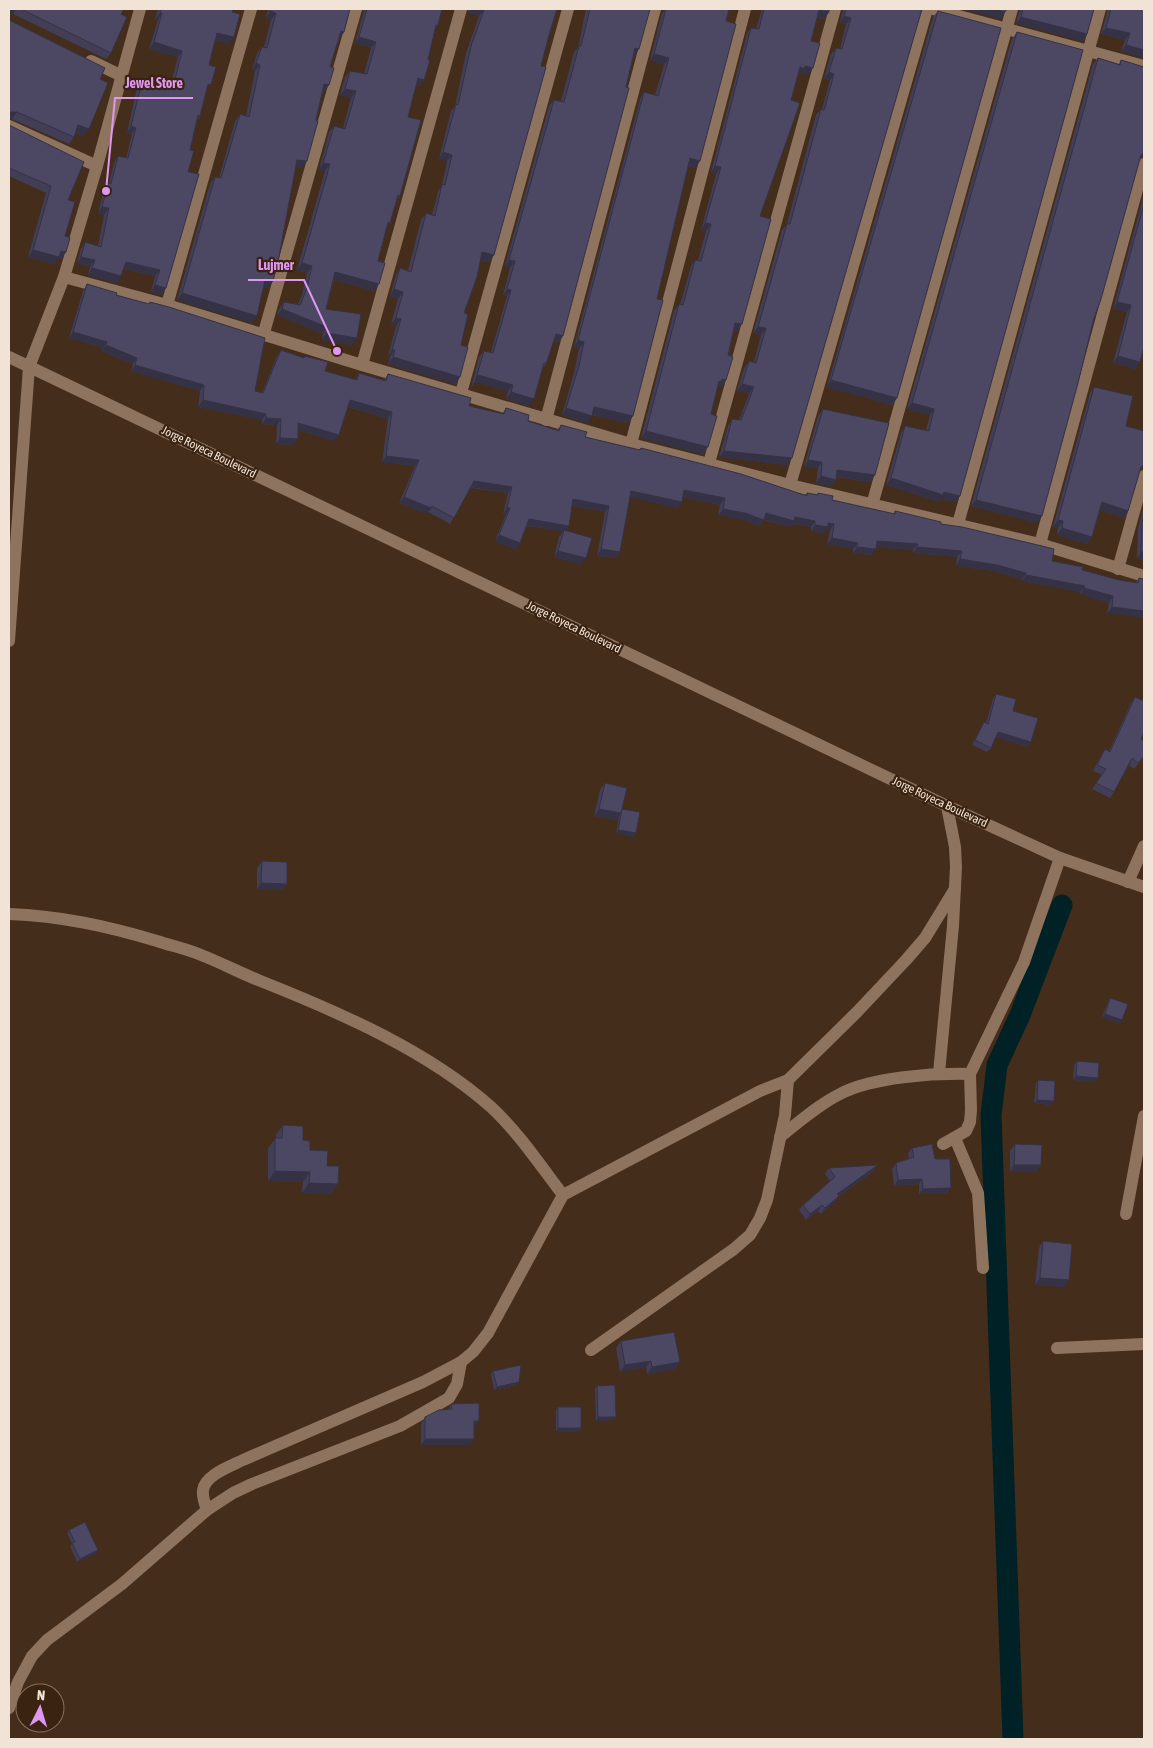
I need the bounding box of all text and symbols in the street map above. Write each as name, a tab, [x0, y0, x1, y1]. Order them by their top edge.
callout: Jewel Store	[115, 69, 193, 98]
text: Jewel Store	[124, 75, 183, 91]
callout: Lujmer	[248, 251, 304, 280]
text: Lujmer	[258, 257, 295, 273]
street label: Jorge Royeca Boulevard	[160, 423, 258, 481]
street label: Jorge Royeca Boulevard	[525, 598, 623, 656]
street label: Jorge Royeca Boulevard	[890, 774, 990, 830]
north arrow	[15, 1683, 65, 1733]
text: N	[36, 1687, 46, 1703]

